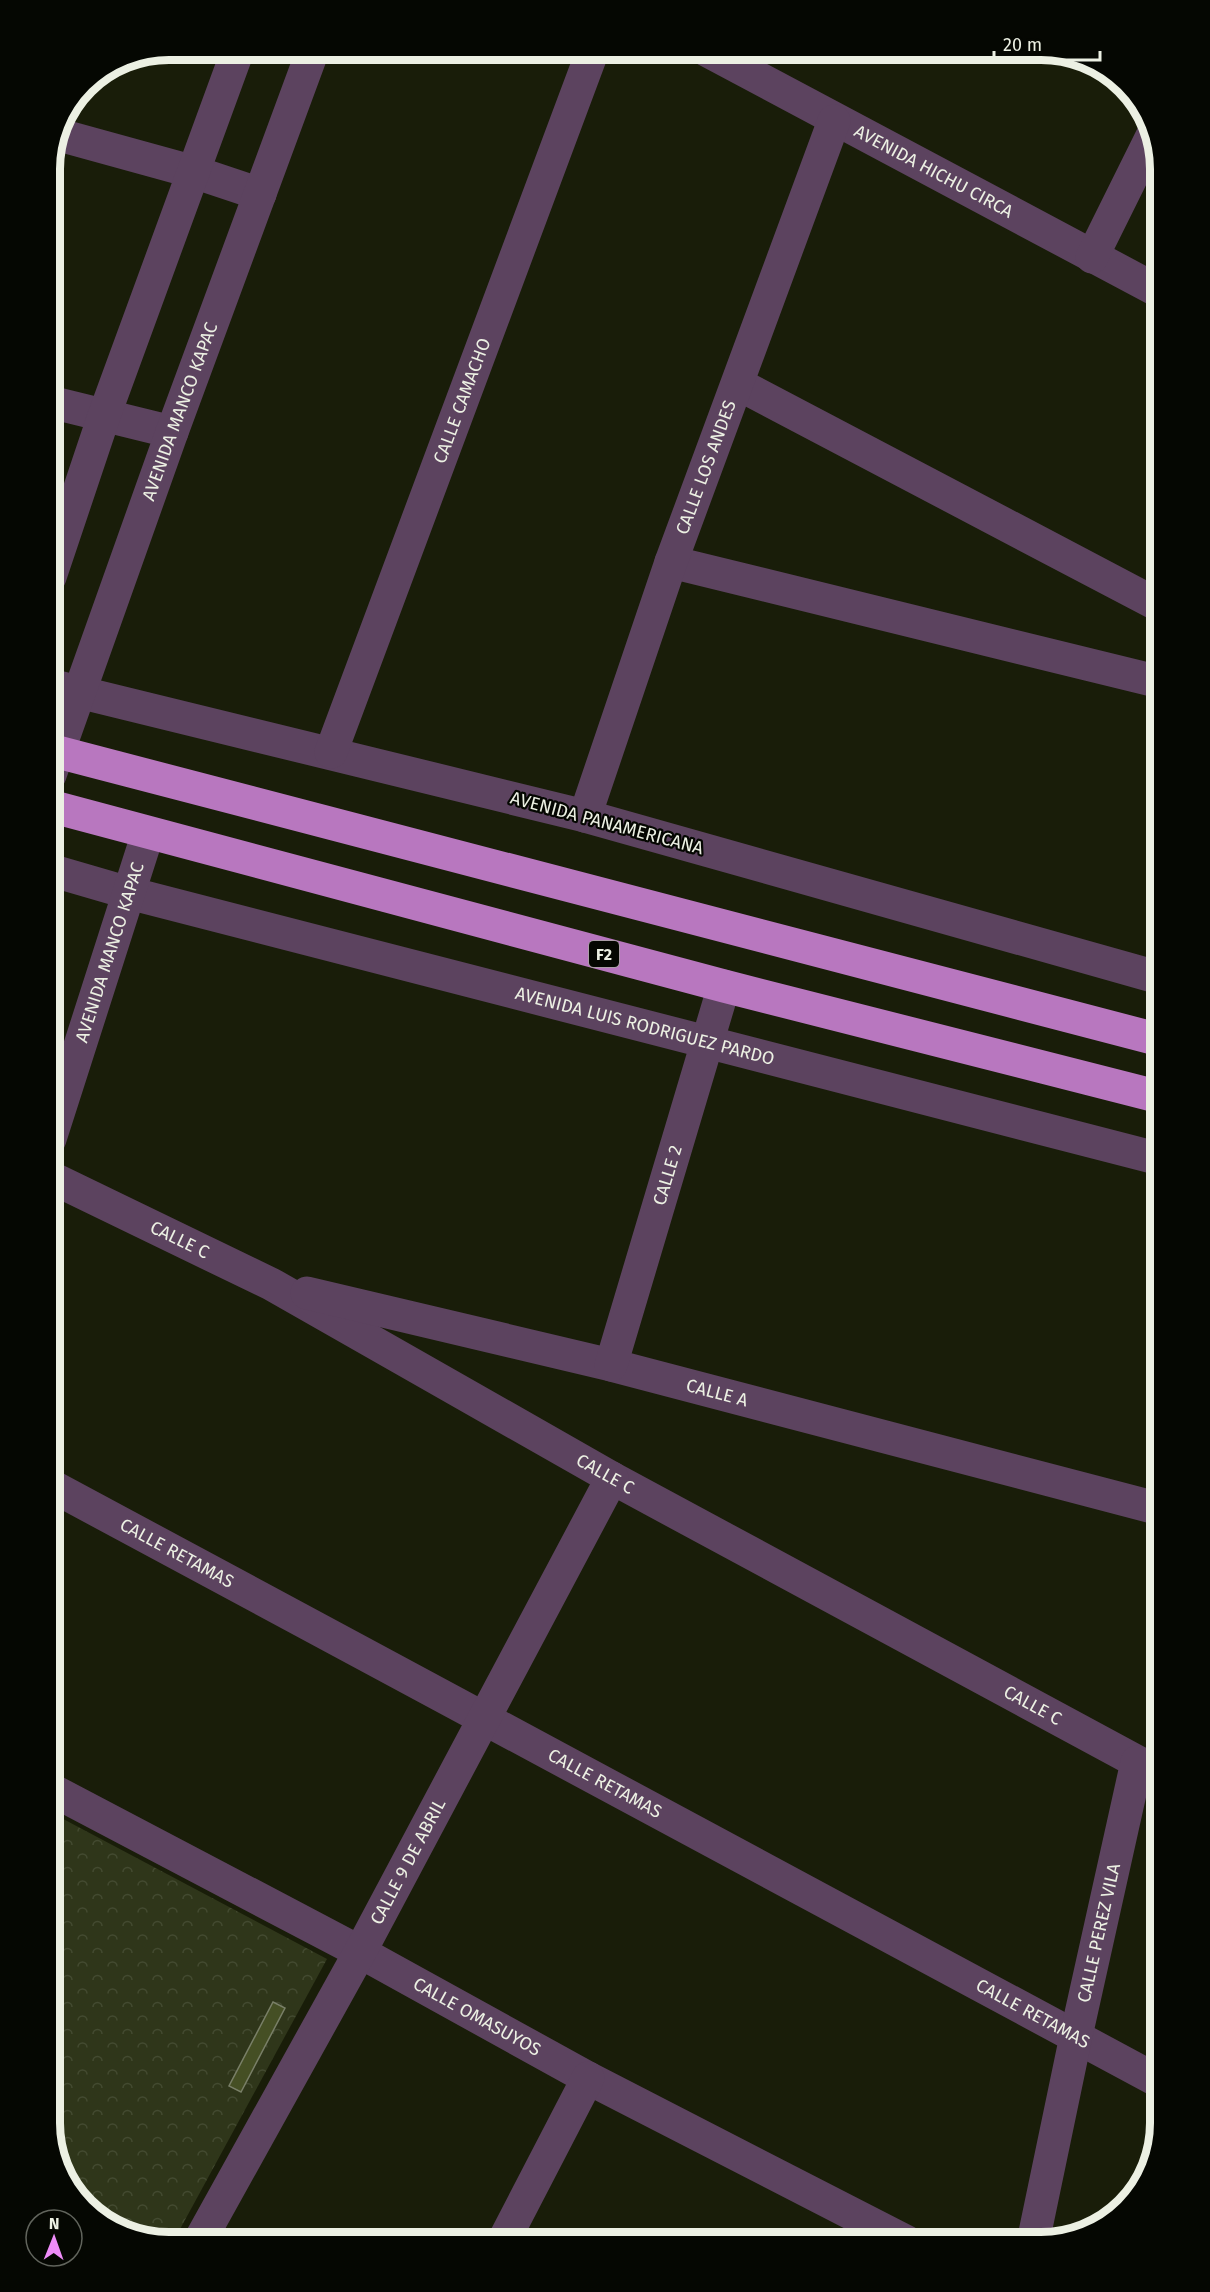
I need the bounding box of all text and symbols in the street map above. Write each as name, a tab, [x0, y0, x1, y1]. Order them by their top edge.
scale bar	[994, 24, 1100, 62]
text: 20 m	[1003, 34, 1042, 56]
street label: AVENIDA HICHU CIRCA	[850, 120, 1018, 223]
street label: AVENIDA MANCO KAPAC	[137, 319, 222, 504]
street label: CALLE CAMACHO	[429, 335, 496, 466]
street label: CALLE LOS ANDES	[671, 397, 741, 538]
street label: AVENIDA PANAMERICANA	[508, 787, 707, 860]
street label: AVENIDA MANCO KAPAC	[71, 859, 149, 1045]
road number: F2	[589, 941, 619, 967]
street label: AVENIDA LUIS RODRIGUEZ PARDO	[513, 982, 777, 1070]
street label: CALLE 2	[648, 1142, 687, 1208]
street label: CALLE C	[147, 1216, 213, 1263]
street label: CALLE A	[684, 1374, 751, 1412]
street label: CALLE C	[572, 1449, 638, 1499]
street label: CALLE RETAMAS	[116, 1514, 238, 1593]
street label: CALLE C	[1000, 1681, 1066, 1730]
street label: CALLE RETAMAS	[544, 1744, 666, 1823]
street label: CALLE 9 DE ABRIL	[366, 1795, 450, 1928]
street label: CALLE PEREZ VILA	[1073, 1861, 1125, 2005]
street label: CALLE OMASUYOS	[409, 1973, 545, 2061]
street label: CALLE RETAMAS	[972, 1974, 1094, 2053]
north arrow	[24, 2208, 84, 2268]
text: N	[49, 2214, 60, 2233]

